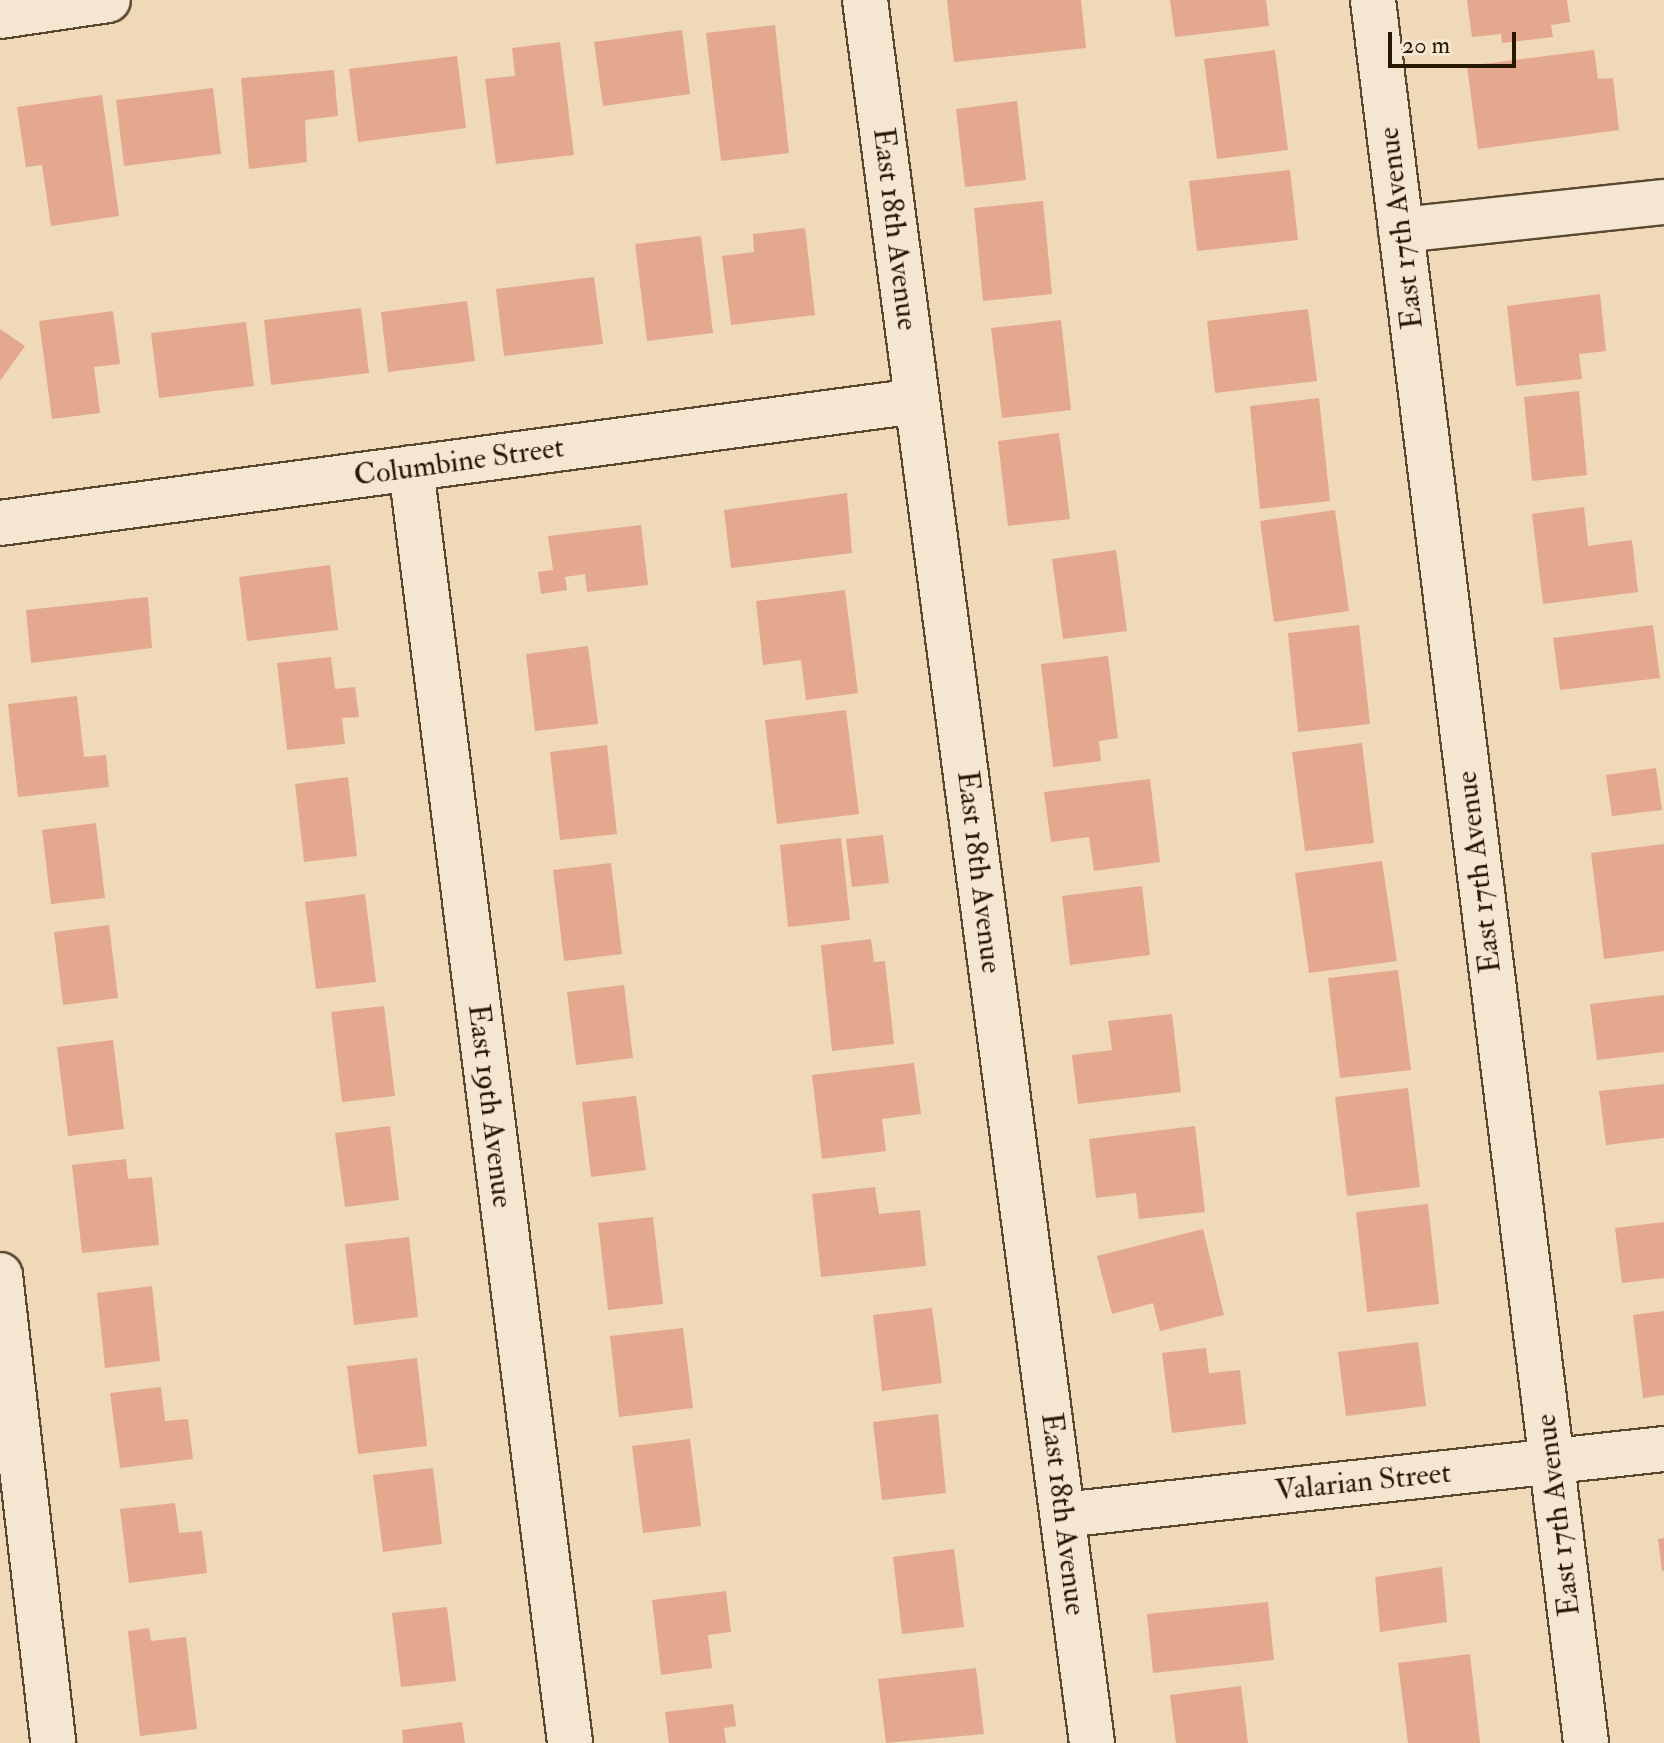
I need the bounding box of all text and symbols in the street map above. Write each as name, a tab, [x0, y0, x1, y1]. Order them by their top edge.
scale bar	[1392, 16, 1520, 66]
text: 20 m	[1402, 30, 1450, 61]
street label: East 17th Avenue	[1371, 125, 1431, 331]
street label: East 18th Avenue	[865, 126, 925, 332]
street label: Columbine Street	[352, 429, 566, 495]
street label: East 18th Avenue	[949, 769, 1009, 975]
street label: East 17th Avenue	[1449, 769, 1509, 975]
street label: East 19th Avenue	[460, 1002, 520, 1210]
street label: East 18th Avenue	[1033, 1411, 1093, 1617]
street label: East 17th Avenue	[1528, 1412, 1588, 1618]
street label: Valarian Street	[1273, 1455, 1453, 1509]

